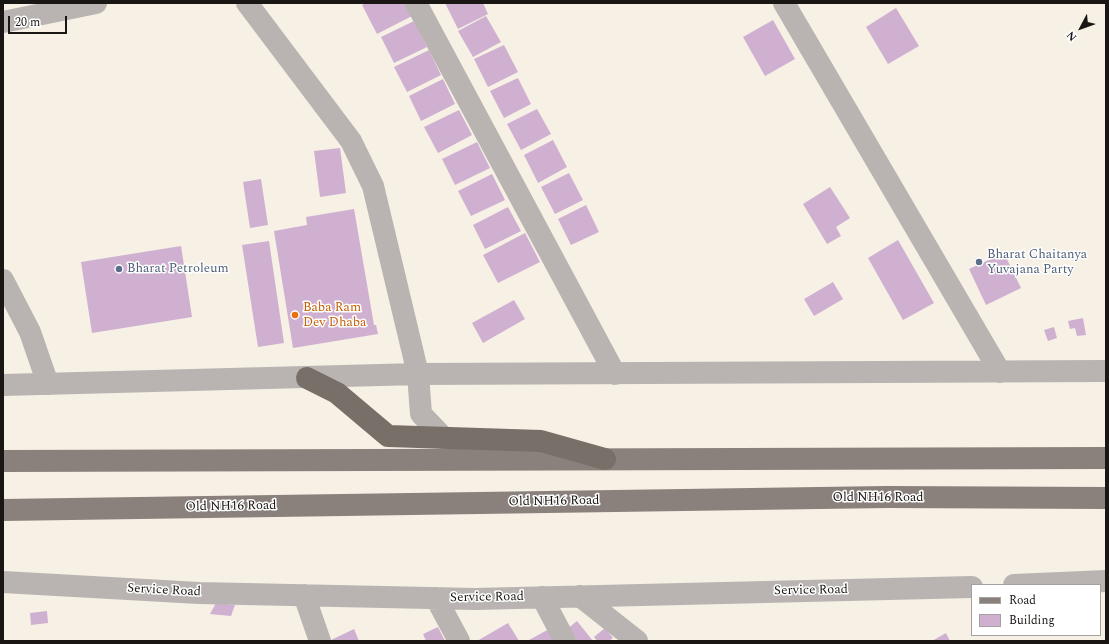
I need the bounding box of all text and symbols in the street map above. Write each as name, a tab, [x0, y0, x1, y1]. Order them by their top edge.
scale bar	[10, 8, 69, 34]
north arrow	[1061, 8, 1101, 48]
text: 20 m	[15, 13, 40, 32]
text: N	[1062, 27, 1081, 45]
place label: Bharat Chaitanya Yuvajana Party	[987, 247, 1087, 278]
marker: Bharat Chaitanya Yuvajana Party	[974, 257, 984, 267]
place label: Bharat Petroleum	[127, 261, 229, 277]
marker: Bharat Petroleum	[114, 264, 124, 274]
place label: Baba Ram Dev Dhaba	[303, 300, 366, 331]
marker: Baba Ram Dev Dhaba	[290, 310, 300, 320]
street label: Old NH16 Road	[832, 490, 924, 506]
street label: Old NH16 Road	[508, 493, 600, 511]
street label: Old NH16 Road	[185, 498, 277, 516]
street label: Service Road	[127, 581, 201, 601]
street label: Service Road	[774, 583, 848, 599]
legend	[971, 584, 1101, 636]
street label: Service Road	[450, 590, 524, 606]
text: Road	[1009, 591, 1036, 610]
text: Building	[1009, 611, 1055, 630]

